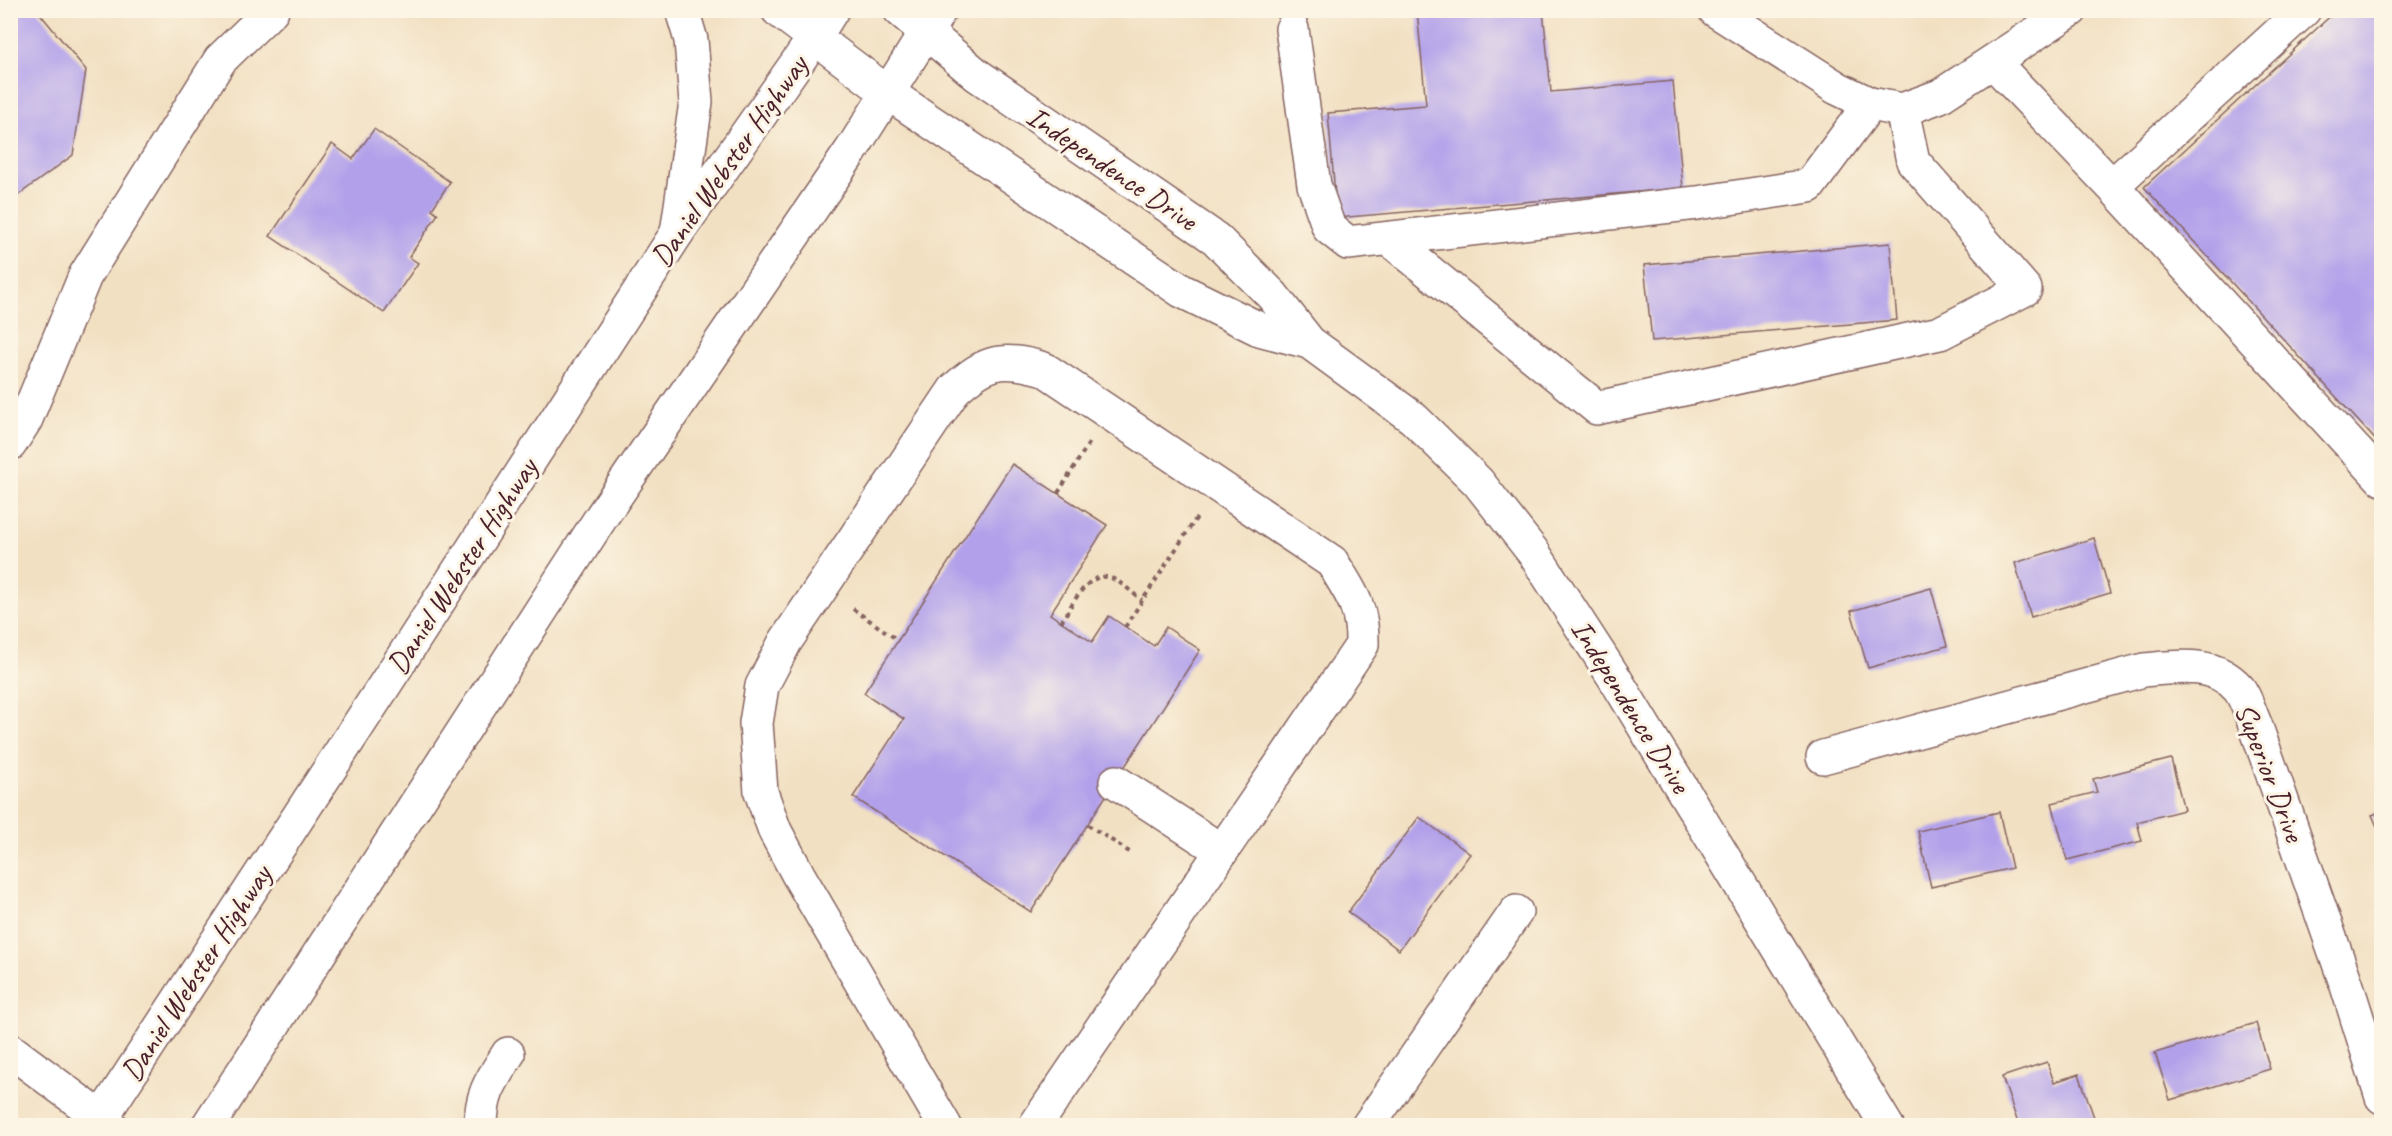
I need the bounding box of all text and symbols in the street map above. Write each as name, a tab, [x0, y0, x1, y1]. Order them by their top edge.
street label: Daniel Webster Highway	[642, 46, 818, 274]
street label: Independence Drive	[1020, 97, 1206, 240]
street label: Daniel Webster Highway	[378, 449, 547, 681]
street label: Independence Drive	[1563, 612, 1701, 802]
street label: Superior Drive	[2226, 698, 2315, 849]
street label: Daniel Webster Highway	[112, 856, 281, 1088]

